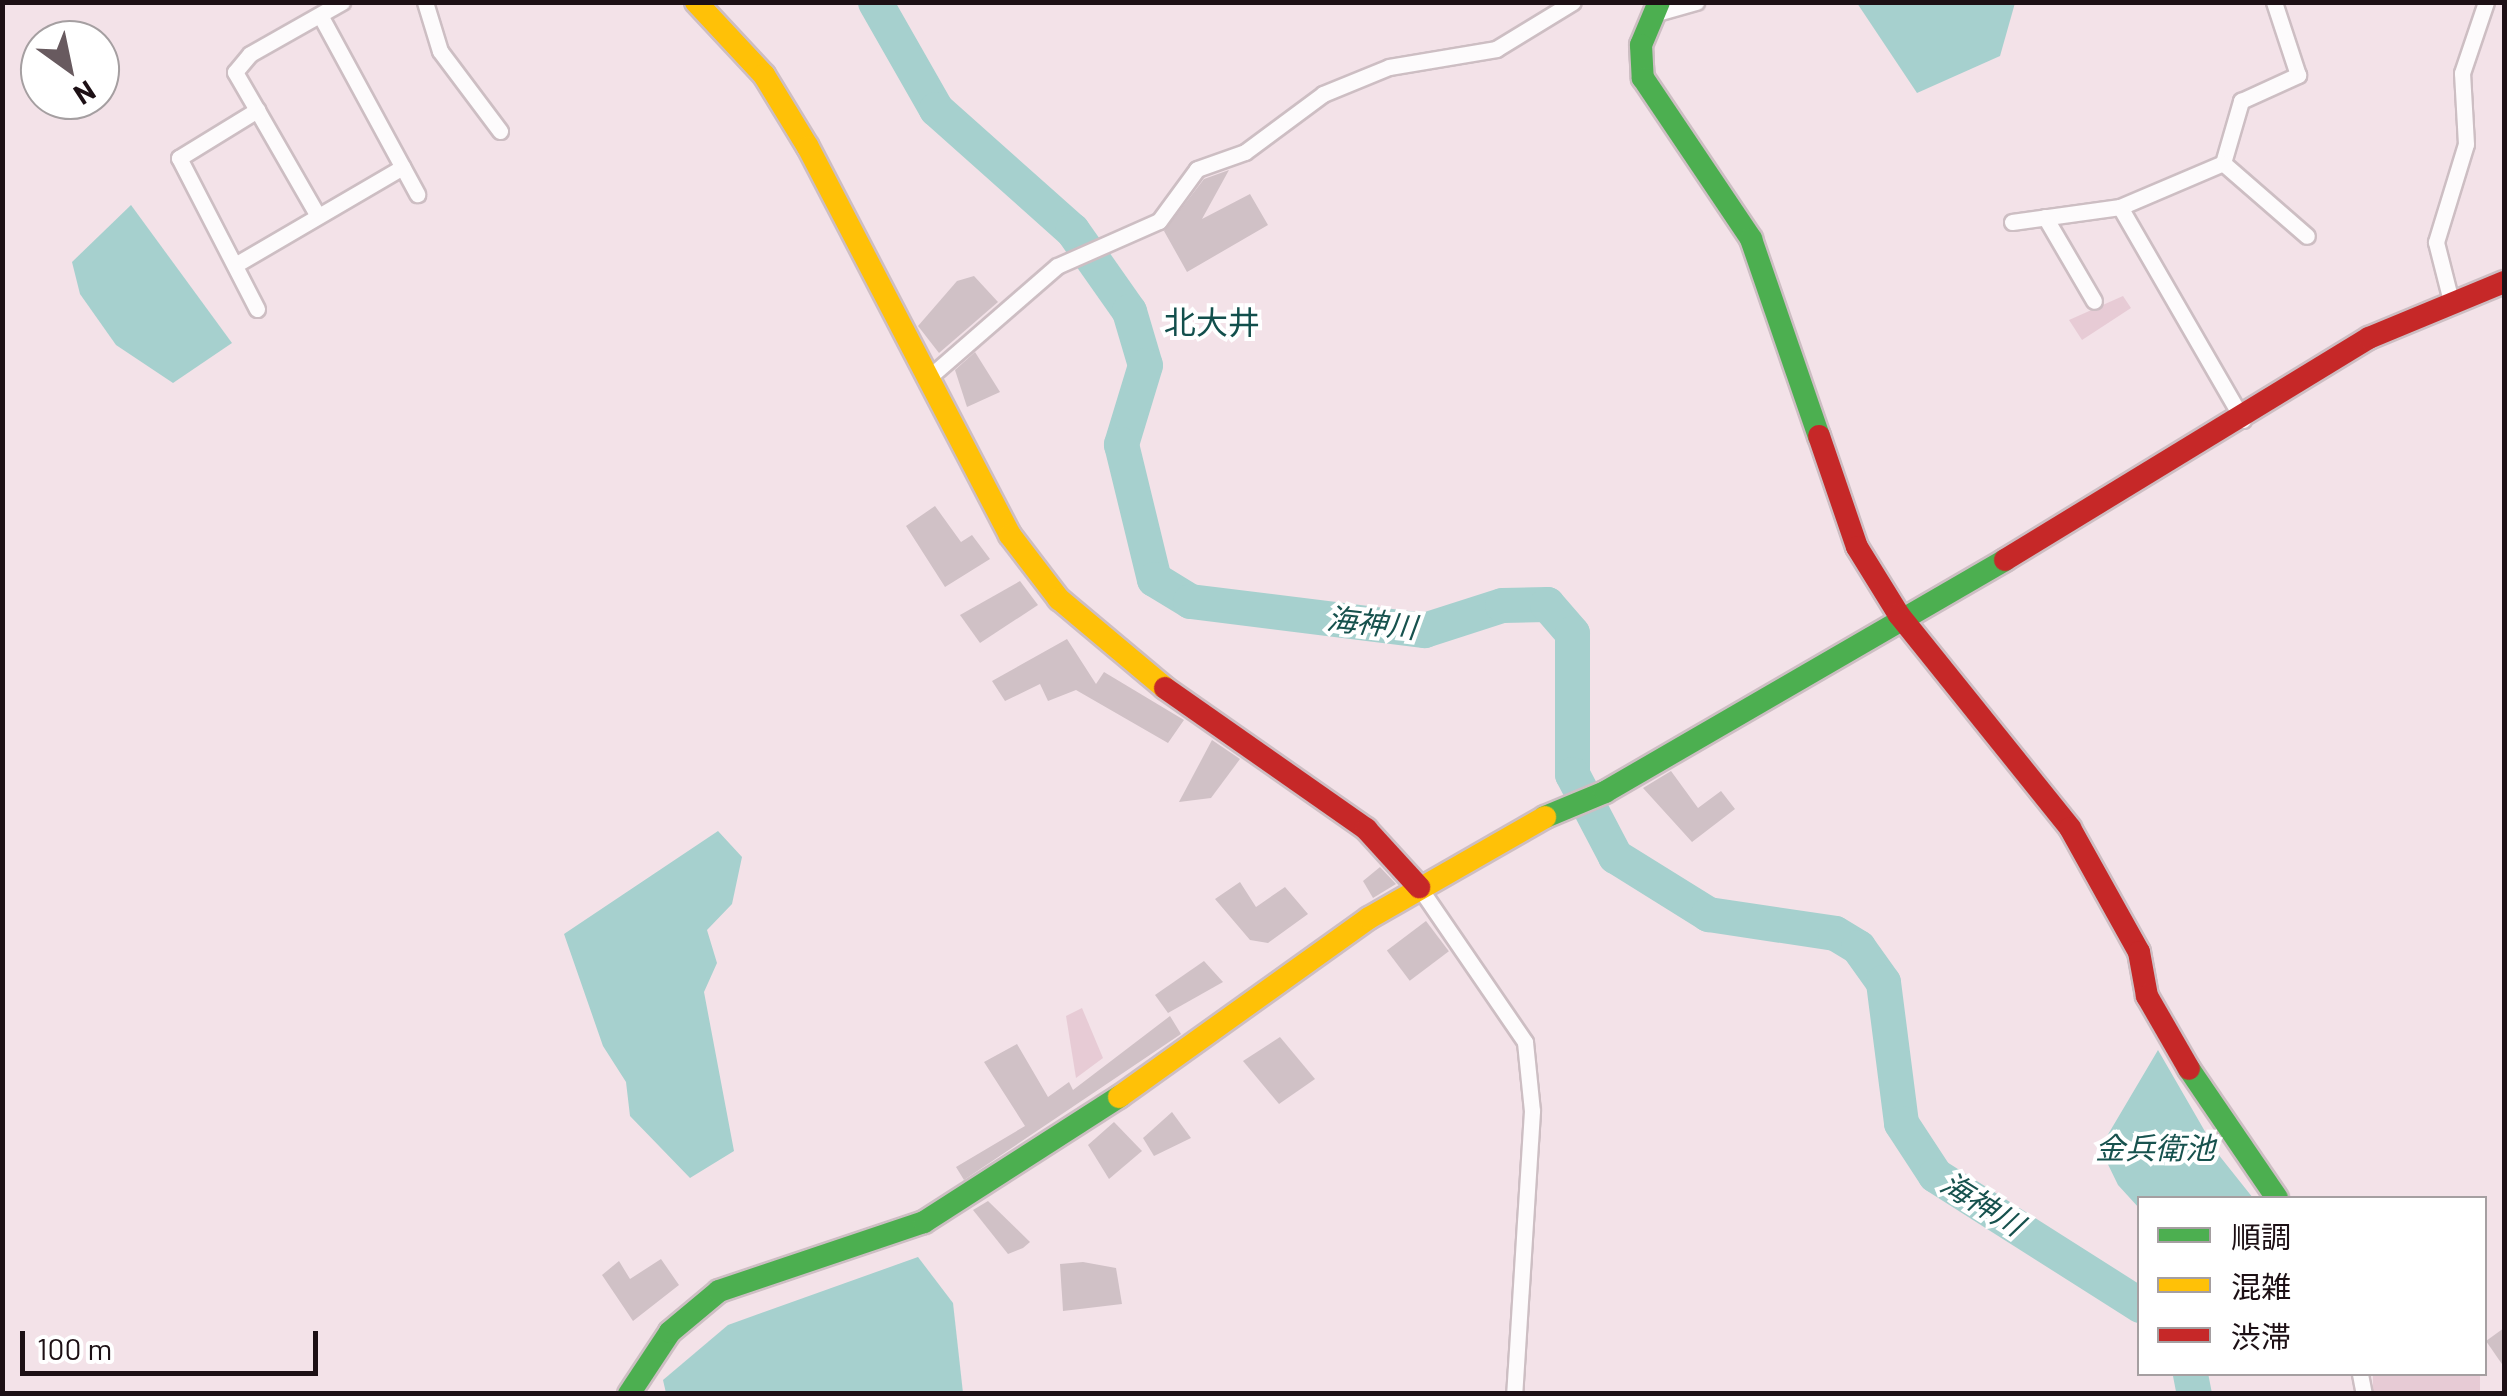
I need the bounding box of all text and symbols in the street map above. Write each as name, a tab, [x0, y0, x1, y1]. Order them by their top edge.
north arrow	[20, 20, 120, 120]
text: N	[68, 74, 102, 113]
district label: 北大井	[1164, 302, 1260, 340]
water label: 海神川	[1325, 599, 1419, 645]
water label: 金兵衛池	[2095, 1129, 2215, 1165]
water label: 海神川	[1935, 1164, 2031, 1242]
legend	[2137, 1196, 2487, 1376]
text: 順調	[2231, 1218, 2291, 1254]
text: 混雑	[2231, 1268, 2291, 1304]
scale bar	[25, 1311, 322, 1373]
text: 渋滞	[2231, 1318, 2291, 1354]
text: 100 m	[37, 1330, 112, 1366]

